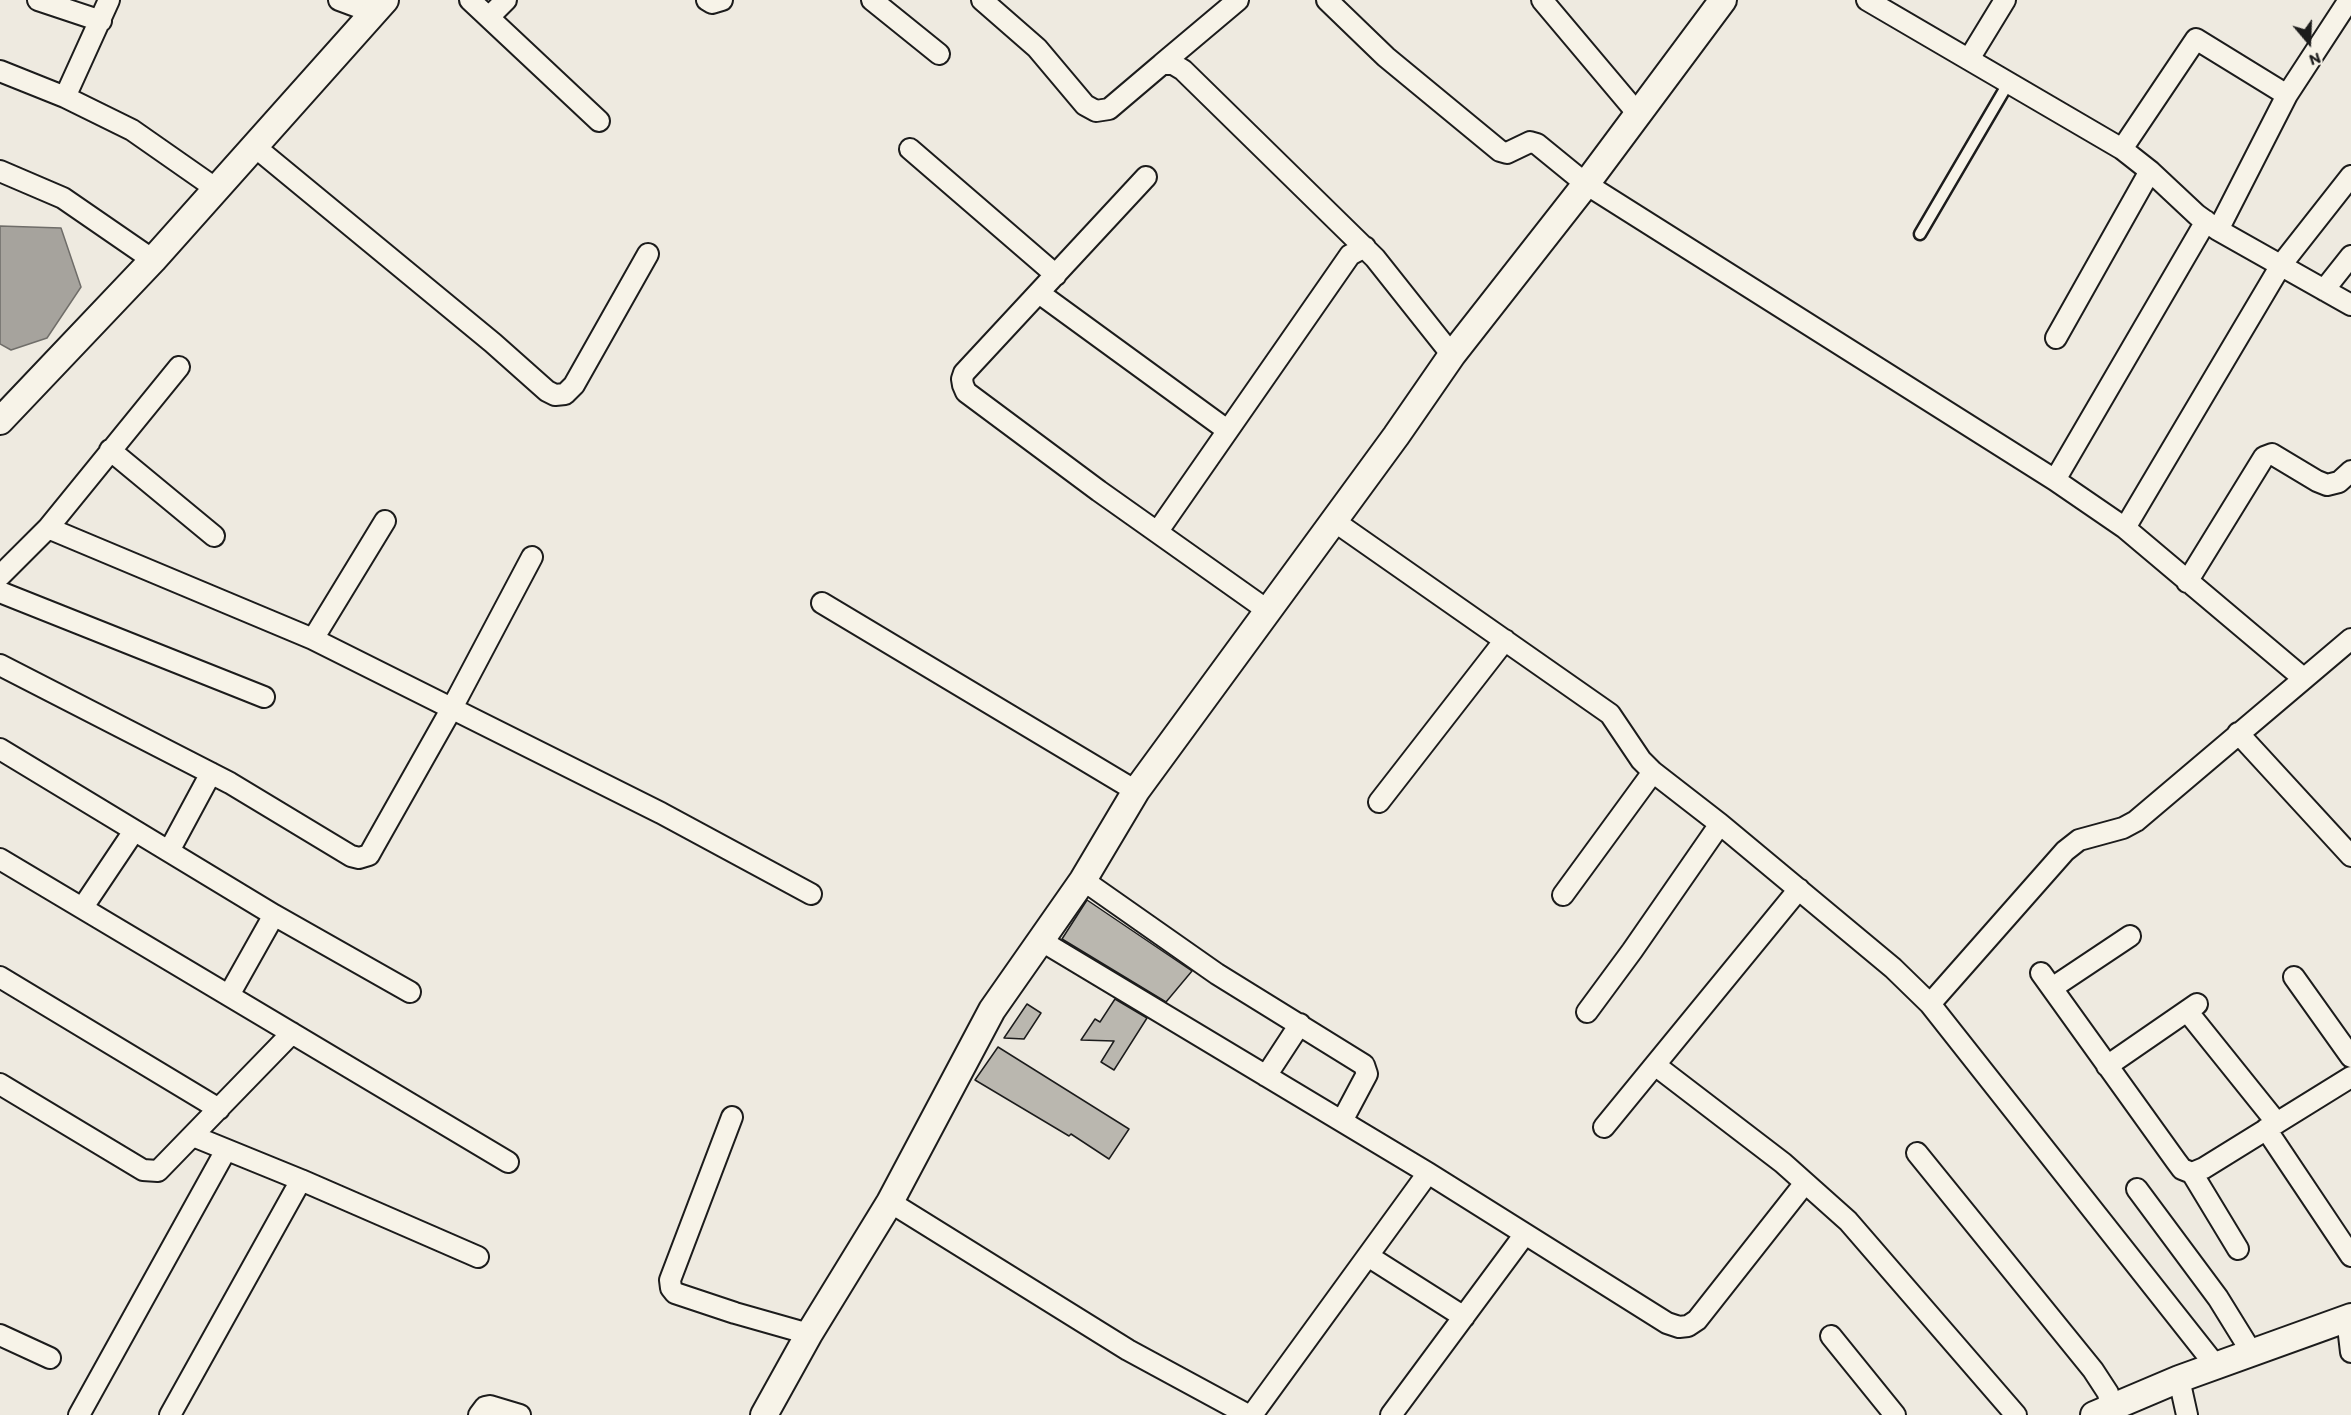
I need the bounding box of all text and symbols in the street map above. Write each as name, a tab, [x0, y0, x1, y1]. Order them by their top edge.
north arrow	[2279, 12, 2339, 72]
text: N	[2307, 49, 2323, 70]

